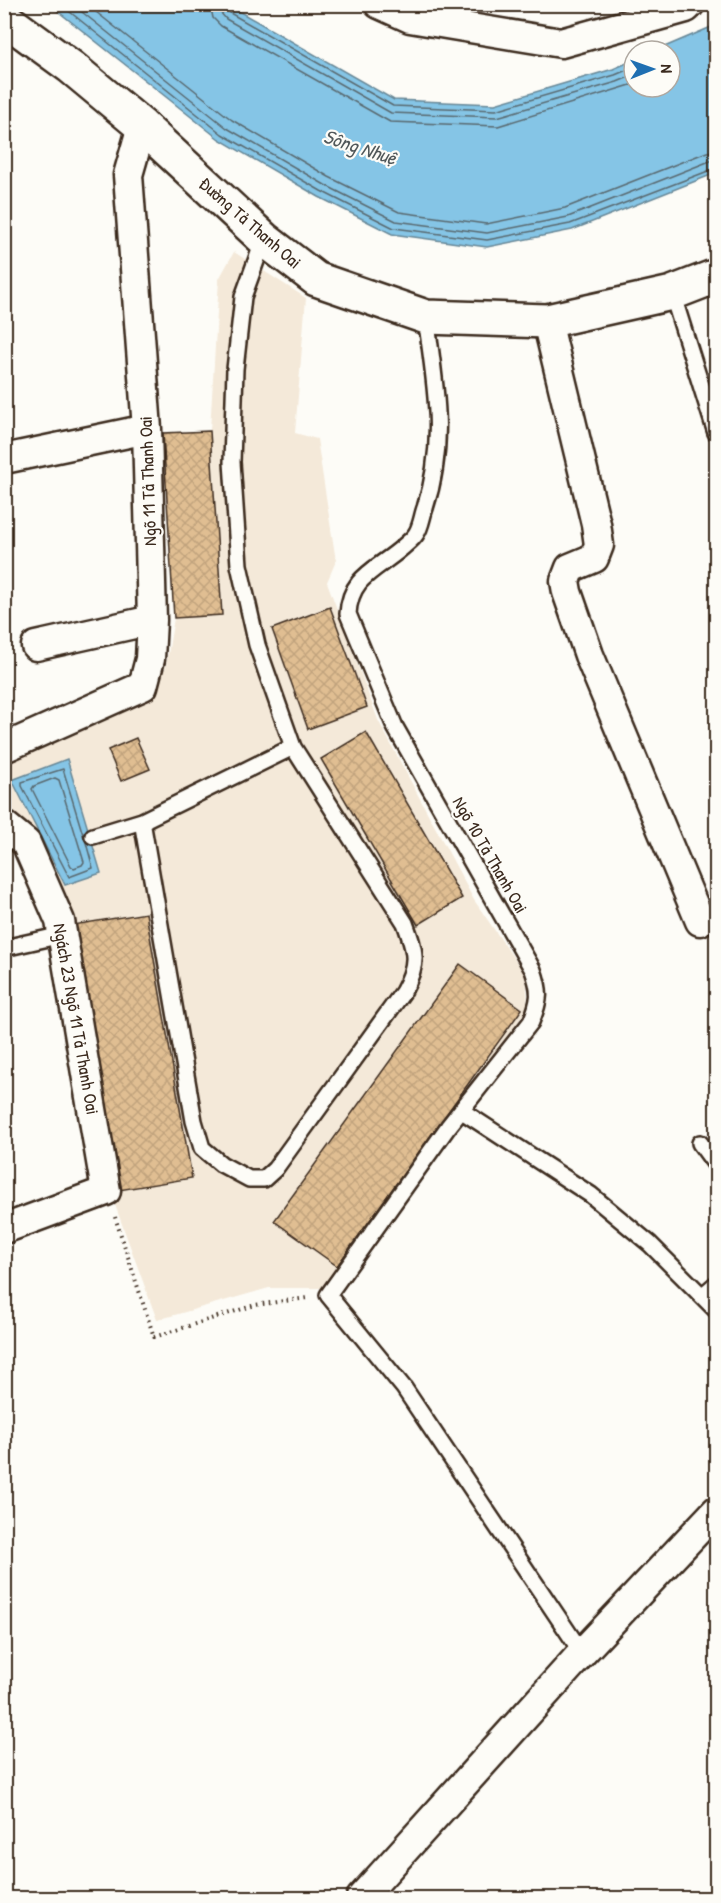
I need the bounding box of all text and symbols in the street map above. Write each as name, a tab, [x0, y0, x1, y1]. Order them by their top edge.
north arrow	[622, 39, 682, 99]
text: N	[656, 64, 678, 74]
water label: Sông Nhuệ	[320, 122, 402, 172]
street label: Đường Tả Thanh Oai	[194, 171, 307, 274]
street label: Ngõ 11 Tả Thanh Oai	[133, 416, 162, 546]
street label: Ngõ 10 Tả Thanh Oai	[447, 792, 534, 918]
street label: Ngách 23 Ngõ 11 Tả Thanh Oai	[47, 921, 106, 1116]

